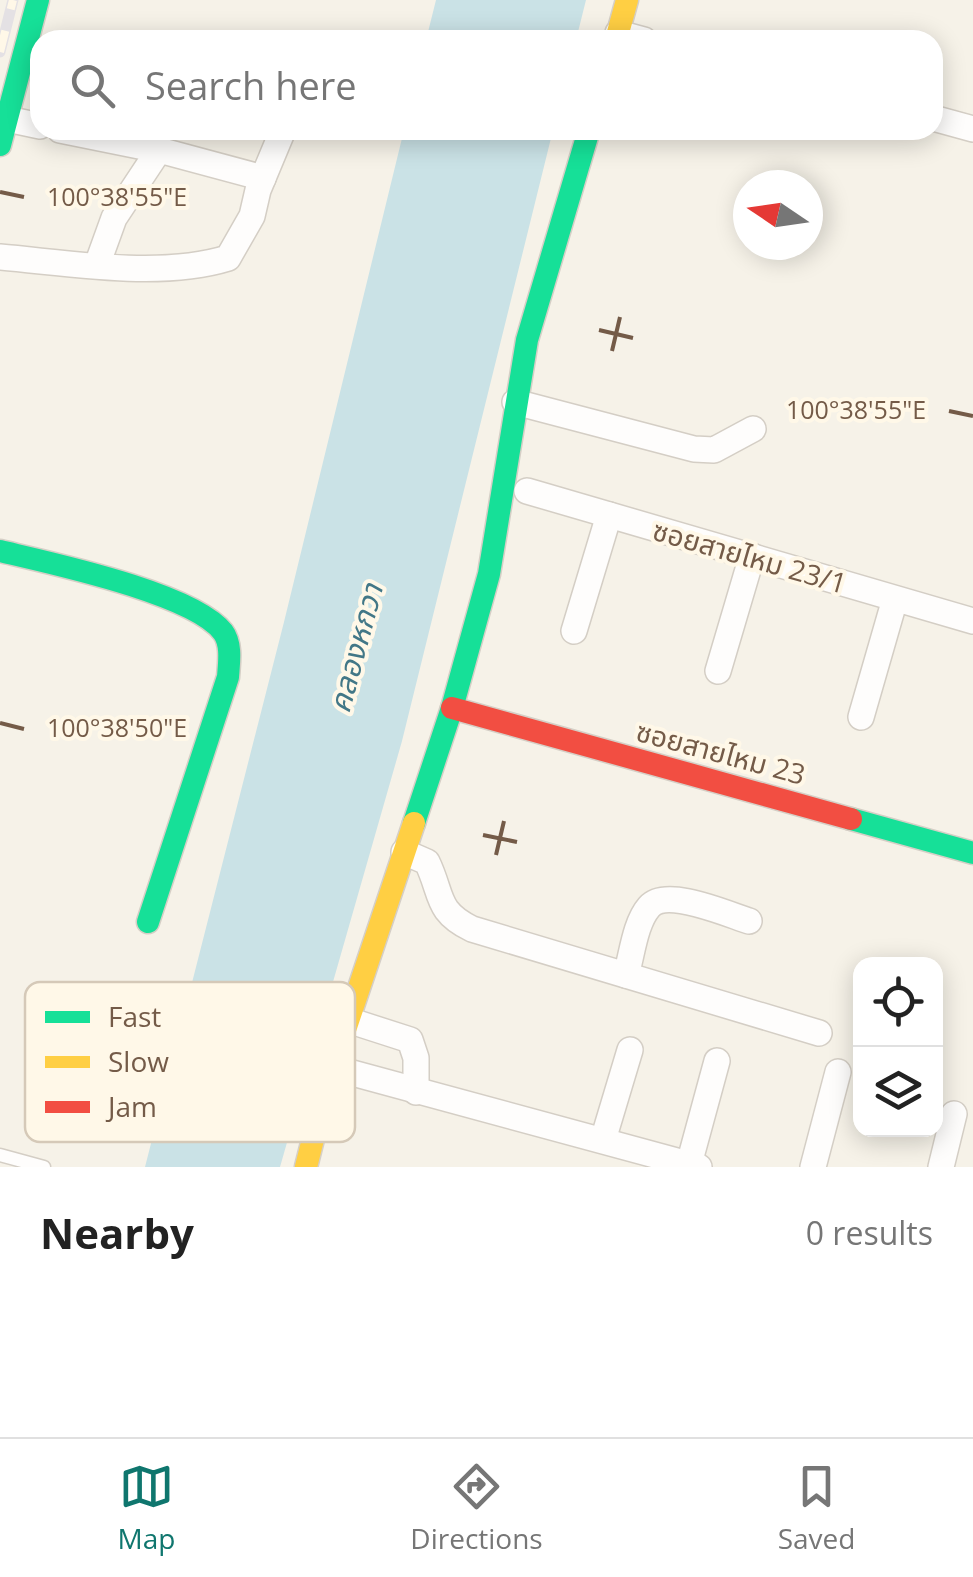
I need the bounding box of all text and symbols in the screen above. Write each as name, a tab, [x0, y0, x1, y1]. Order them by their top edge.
search box	[30, 30, 943, 140]
icon: search	[65, 58, 120, 113]
text: Search here	[145, 59, 357, 111]
north arrow	[733, 170, 823, 260]
text: 100°38'55"E	[47, 179, 187, 213]
text: 100°38'55"E	[786, 392, 926, 426]
street label: ซอยสายไหม 23/1	[649, 510, 851, 602]
water label: คลองหกวา	[318, 577, 392, 717]
text: 100°38'50"E	[47, 710, 187, 744]
street label: ซอยสายไหม 23	[632, 711, 810, 793]
map controls	[853, 957, 943, 1137]
button: locate	[853, 957, 943, 1047]
legend	[25, 982, 355, 1142]
text: Fast	[108, 997, 161, 1035]
text: Slow	[108, 1042, 169, 1080]
button: layers	[853, 1047, 943, 1137]
text: Jam	[105, 1087, 157, 1125]
text: Nearby	[40, 1204, 194, 1261]
text: 0 results	[806, 1211, 933, 1254]
tab: Map	[117, 1459, 175, 1557]
tab: Directions	[410, 1459, 543, 1557]
tab: Saved	[778, 1459, 855, 1557]

